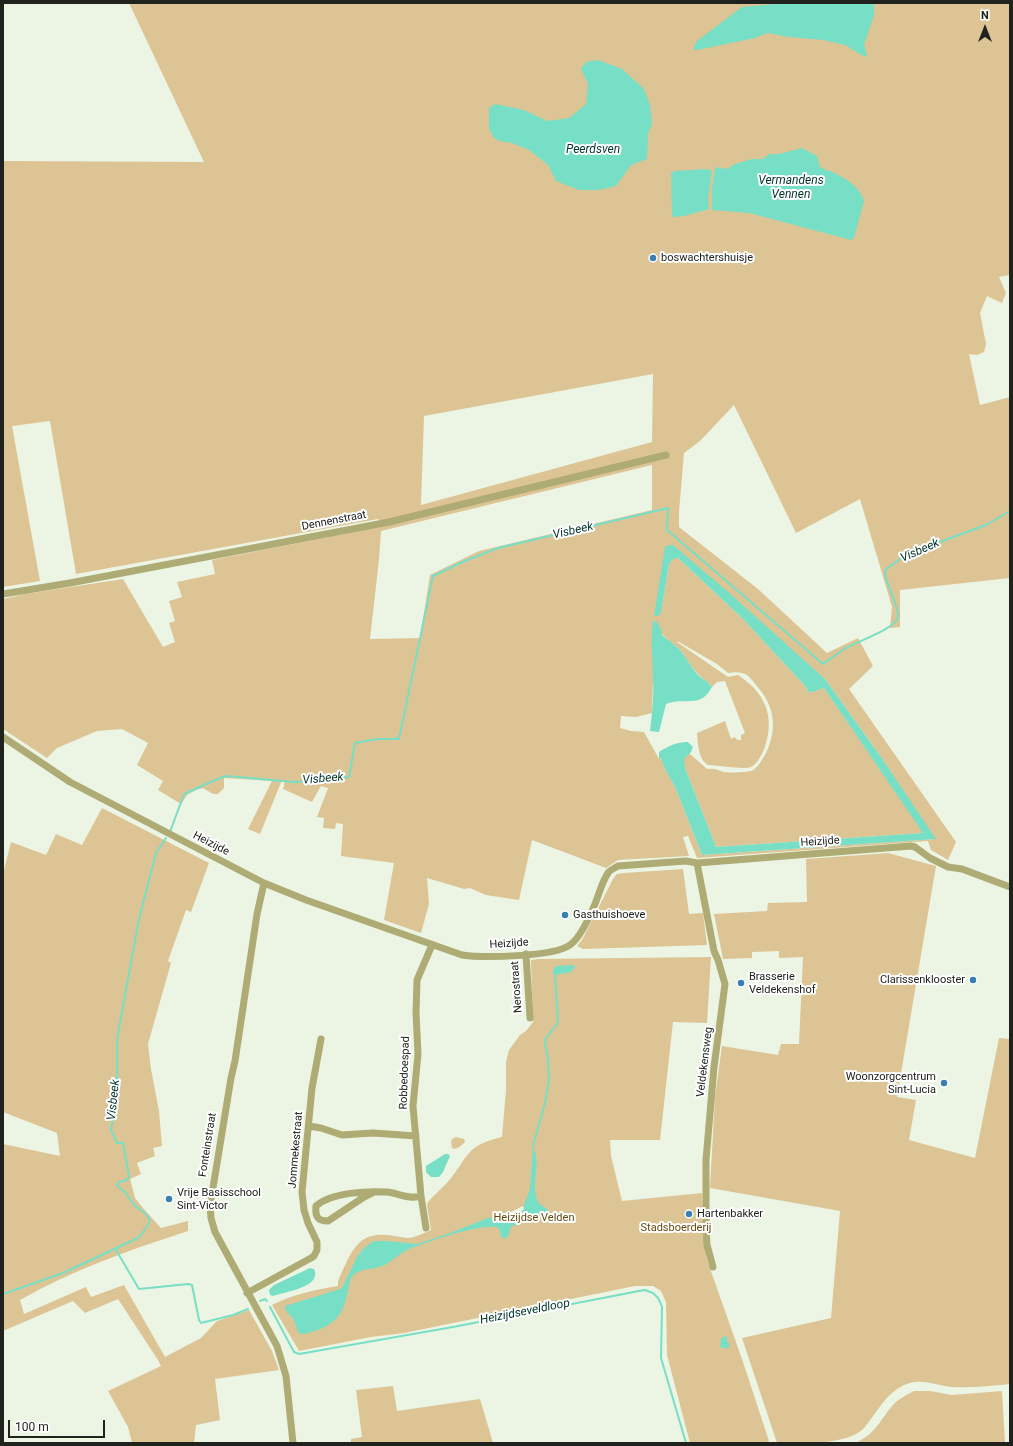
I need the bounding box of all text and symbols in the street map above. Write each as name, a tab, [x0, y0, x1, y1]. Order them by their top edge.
north arrow	[965, 8, 1005, 48]
text: N	[981, 9, 989, 22]
water label: Peerdsven	[566, 143, 620, 157]
water label: Vermandens Vennen	[758, 174, 824, 202]
place label: boswachtershuisje	[661, 251, 753, 265]
marker: boswachtershuisje	[648, 253, 658, 263]
street label: Dennenstraat	[301, 508, 367, 534]
water label: Visbeek	[551, 519, 595, 543]
water label: Visbeek	[898, 536, 942, 566]
water label: Visbeek	[302, 770, 344, 788]
street label: Heizijde	[191, 829, 231, 859]
street label: Heizijde	[800, 834, 840, 850]
place label: Gasthuishoeve	[573, 908, 645, 922]
marker: Gasthuishoeve	[560, 910, 570, 920]
street label: Heizijde	[489, 936, 529, 952]
street label: Nerostraat	[509, 961, 525, 1013]
place label: Brasserie Veldekenshof	[749, 970, 816, 996]
place label: Clarissenklooster	[880, 973, 965, 987]
marker: Clarissenklooster	[968, 975, 978, 985]
marker: Brasserie Veldekenshof	[736, 978, 746, 988]
street label: Veldekensweg	[694, 1026, 716, 1098]
street label: Robbedoespad	[397, 1036, 413, 1110]
place label: Woonzorgcentrum Sint-Lucia	[846, 1070, 936, 1096]
marker: Woonzorgcentrum Sint-Lucia	[939, 1078, 949, 1088]
water label: Visbeek	[105, 1079, 123, 1121]
street label: Jommekestraat	[286, 1111, 306, 1189]
street label: Fonteinstraat	[196, 1112, 220, 1178]
place label: Vrije Basisschool Sint-Victor	[177, 1186, 261, 1212]
marker: Vrije Basisschool Sint-Victor	[164, 1194, 174, 1204]
place label: Hartenbakker	[697, 1207, 763, 1221]
marker: Hartenbakker	[684, 1209, 694, 1219]
park label: Heizijdse Velden	[494, 1211, 574, 1225]
park label: Stadsboerderij	[641, 1221, 711, 1235]
water label: Heizijdseveldloop	[479, 1296, 571, 1328]
scale bar	[10, 1412, 107, 1438]
text: 100 m	[15, 1420, 49, 1434]

